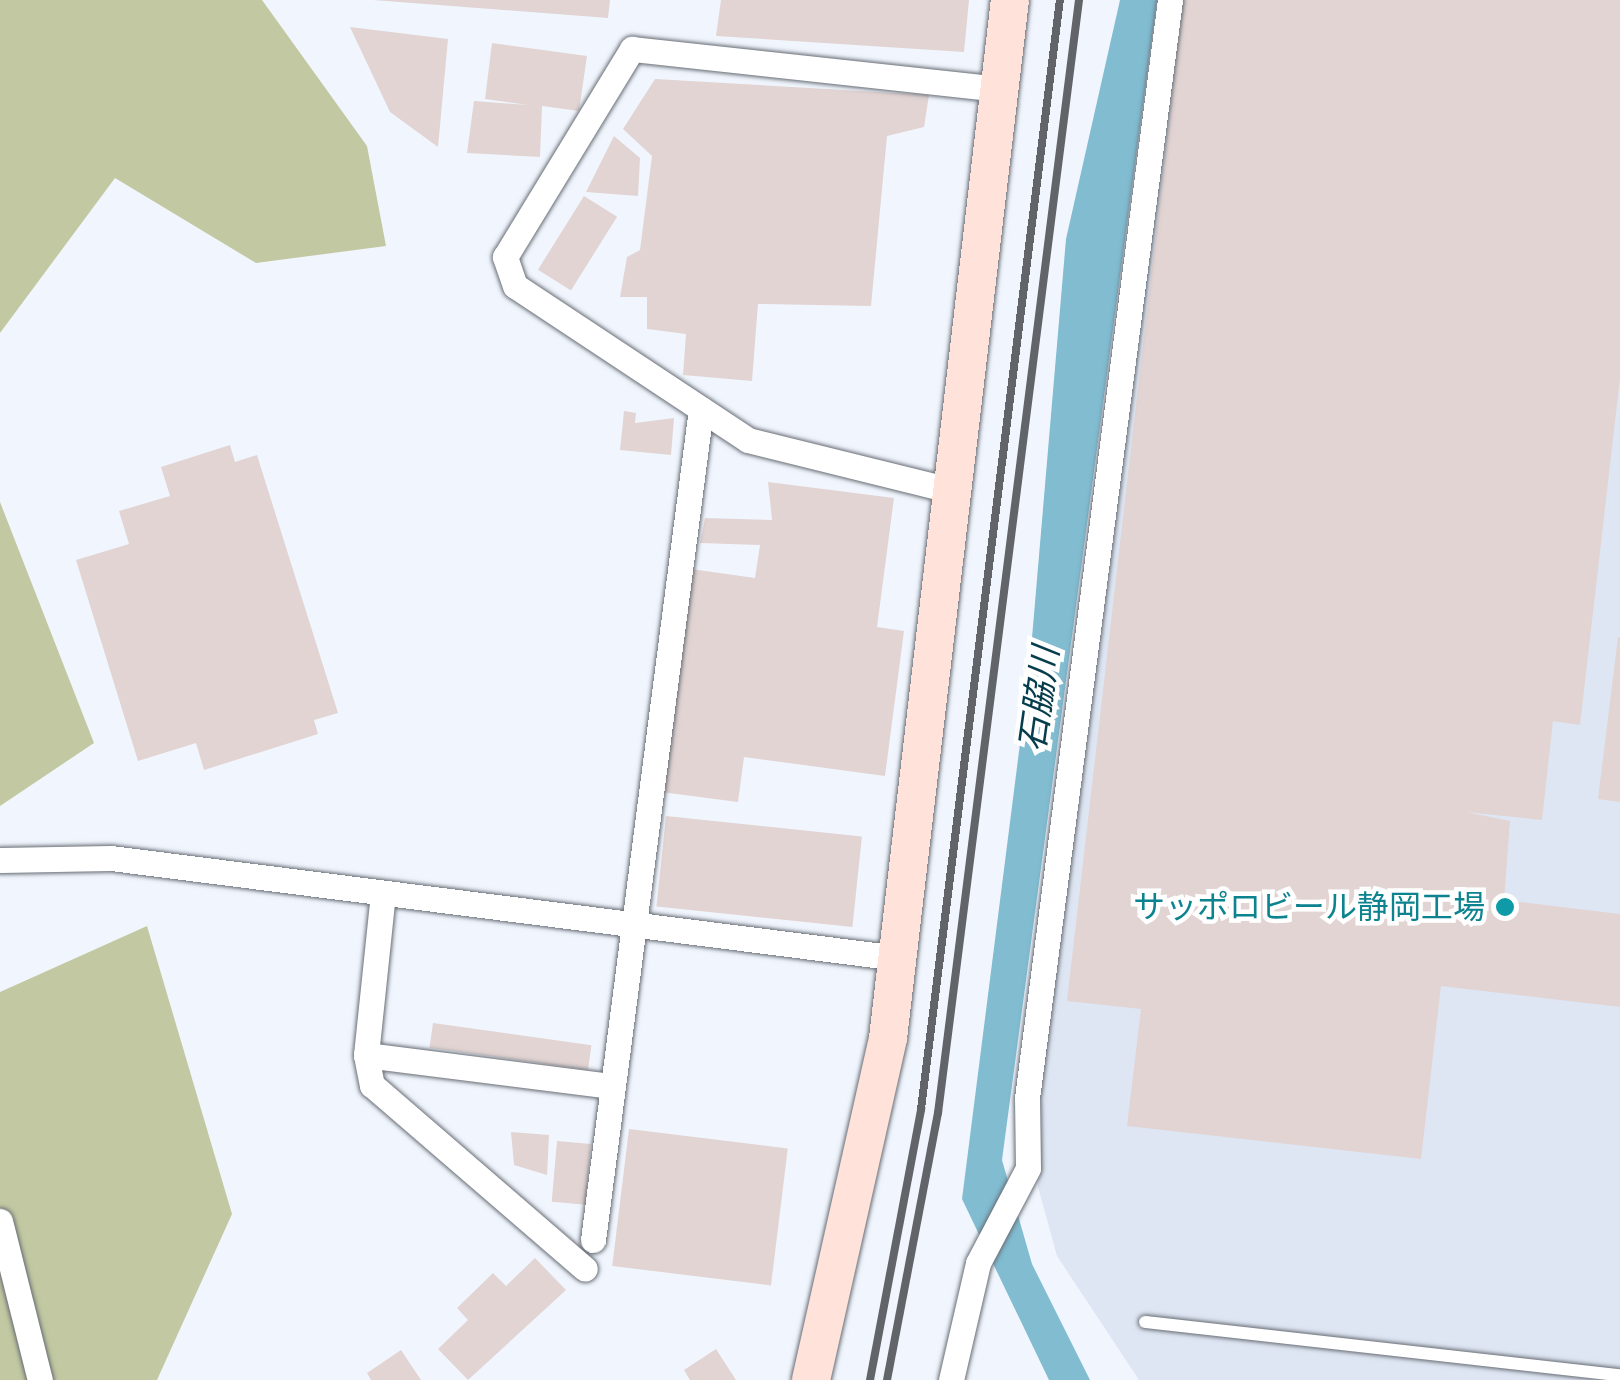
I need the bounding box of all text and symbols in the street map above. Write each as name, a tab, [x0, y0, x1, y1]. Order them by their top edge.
water label: 石脇川	[1011, 644, 1067, 754]
place label: サッポロビール静岡工場	[1133, 888, 1485, 926]
marker: サッポロビール静岡工場	[1494, 896, 1516, 918]

